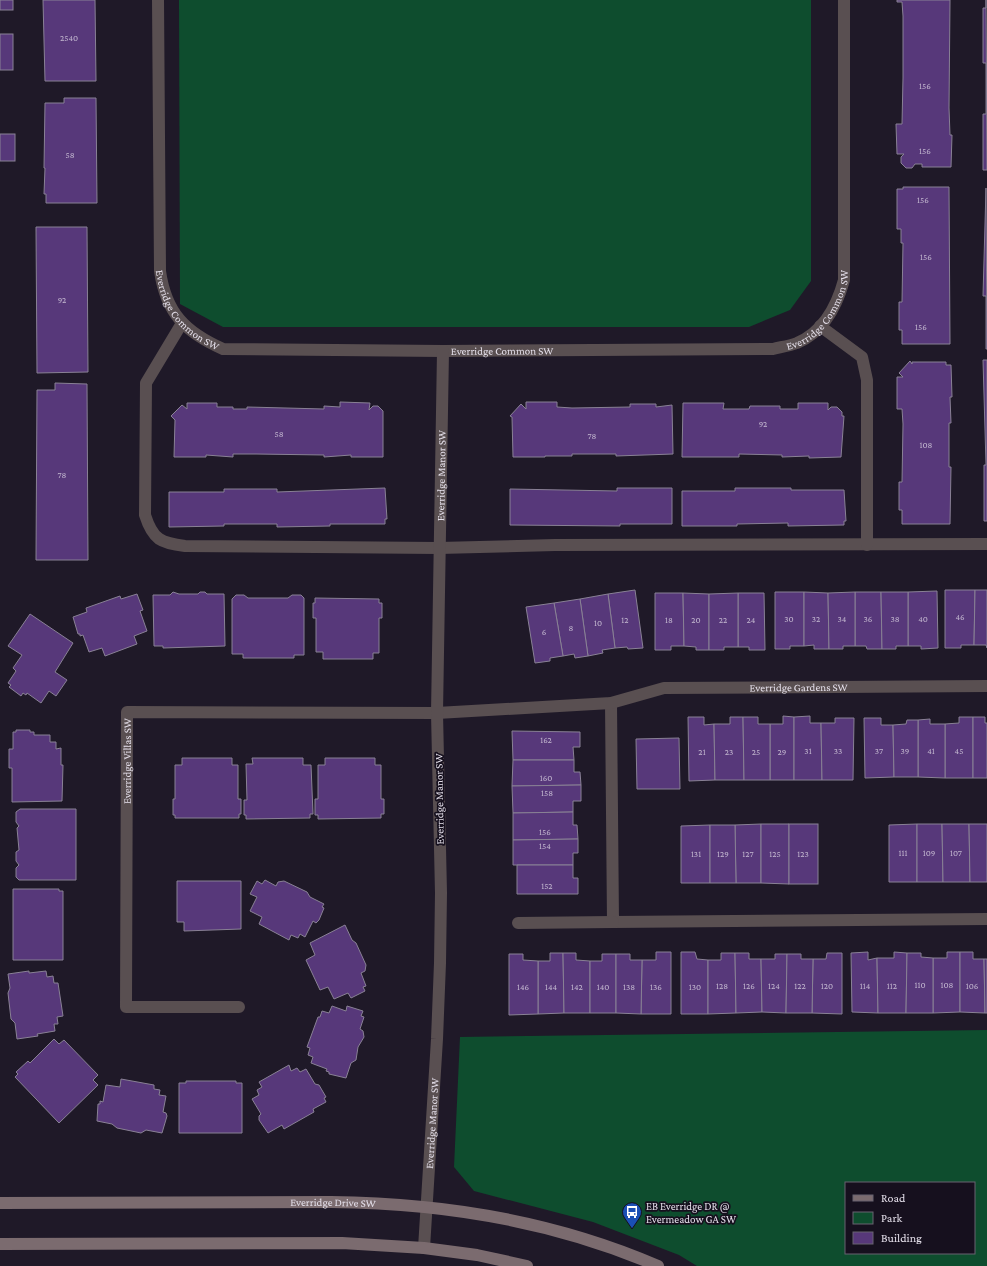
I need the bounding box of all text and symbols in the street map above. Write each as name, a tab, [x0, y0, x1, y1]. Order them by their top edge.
house number: 2540	[60, 33, 78, 43]
house number: 156	[919, 81, 931, 91]
house number: 156	[919, 146, 931, 156]
house number: 58	[65, 150, 75, 160]
house number: 156	[917, 195, 929, 205]
house number: 156	[920, 252, 932, 262]
street label: Everridge Common SW	[154, 269, 222, 353]
street label: Everridge Common SW	[785, 269, 850, 352]
house number: 92	[58, 295, 66, 305]
house number: 156	[915, 322, 927, 332]
street label: Everridge Common SW	[451, 344, 554, 358]
house number: 92	[759, 419, 767, 429]
house number: 58	[274, 429, 284, 439]
street label: Everridge Manor SW	[434, 429, 448, 521]
house number: 78	[588, 431, 597, 441]
house number: 108	[920, 440, 933, 450]
house number: 78	[58, 470, 67, 480]
house number: 46	[955, 612, 965, 622]
house number: 30	[784, 614, 794, 624]
house number: 32	[812, 614, 820, 624]
house number: 34	[838, 614, 847, 624]
house number: 36	[864, 614, 873, 624]
house number: 38	[890, 614, 900, 624]
house number: 40	[918, 614, 928, 624]
house number: 12	[621, 615, 629, 625]
house number: 18	[665, 615, 673, 625]
house number: 20	[691, 615, 701, 625]
house number: 22	[719, 615, 727, 625]
house number: 24	[747, 615, 756, 625]
house number: 10	[594, 618, 602, 628]
house number: 8	[569, 623, 574, 633]
house number: 6	[542, 627, 547, 637]
street label: Everridge Gardens SW	[750, 681, 849, 694]
street label: Everridge Villas SW	[121, 717, 134, 804]
house number: 162	[540, 735, 552, 745]
house number: 31	[804, 746, 812, 756]
house number: 33	[834, 746, 842, 756]
house number: 37	[875, 746, 883, 756]
house number: 39	[901, 746, 910, 756]
house number: 41	[927, 746, 935, 756]
house number: 45	[955, 746, 963, 756]
house number: 21	[698, 747, 706, 757]
house number: 23	[725, 747, 733, 757]
house number: 25	[752, 747, 760, 757]
house number: 29	[778, 747, 787, 757]
street label: Everridge Manor SW	[432, 753, 447, 845]
house number: 160	[540, 773, 552, 783]
house number: 158	[541, 788, 553, 798]
house number: 156	[539, 827, 551, 837]
house number: 154	[539, 841, 551, 851]
house number: 111	[899, 848, 907, 858]
house number: 109	[923, 848, 936, 858]
house number: 107	[950, 848, 962, 858]
house number: 131	[691, 849, 701, 859]
house number: 129	[717, 849, 729, 859]
house number: 127	[742, 849, 754, 859]
house number: 125	[769, 849, 781, 859]
house number: 123	[797, 849, 809, 859]
house number: 152	[541, 881, 553, 891]
house number: 110	[914, 980, 926, 990]
house number: 108	[941, 980, 954, 990]
house number: 128	[716, 981, 728, 991]
house number: 126	[743, 981, 755, 991]
house number: 124	[768, 981, 780, 991]
house number: 122	[794, 981, 806, 991]
house number: 120	[821, 981, 833, 991]
house number: 114	[860, 981, 871, 991]
house number: 112	[887, 981, 897, 991]
house number: 106	[966, 981, 979, 991]
house number: 146	[517, 982, 530, 992]
house number: 144	[545, 982, 557, 992]
house number: 142	[571, 982, 583, 992]
house number: 140	[597, 982, 609, 992]
house number: 138	[623, 982, 635, 992]
house number: 136	[650, 982, 662, 992]
house number: 130	[689, 982, 701, 992]
street label: Everridge Manor SW	[423, 1077, 441, 1169]
legend	[845, 1182, 975, 1254]
text: Road	[881, 1191, 906, 1205]
street label: Everridge Drive SW	[290, 1196, 377, 1209]
place label: EB Everridge DR @ Evermeadow GA SW	[646, 1200, 737, 1225]
bus stop icon: EB Everridge DR @ Evermeadow GA SW	[621, 1201, 643, 1229]
text: Park	[881, 1211, 903, 1225]
text: Building	[881, 1231, 922, 1245]

